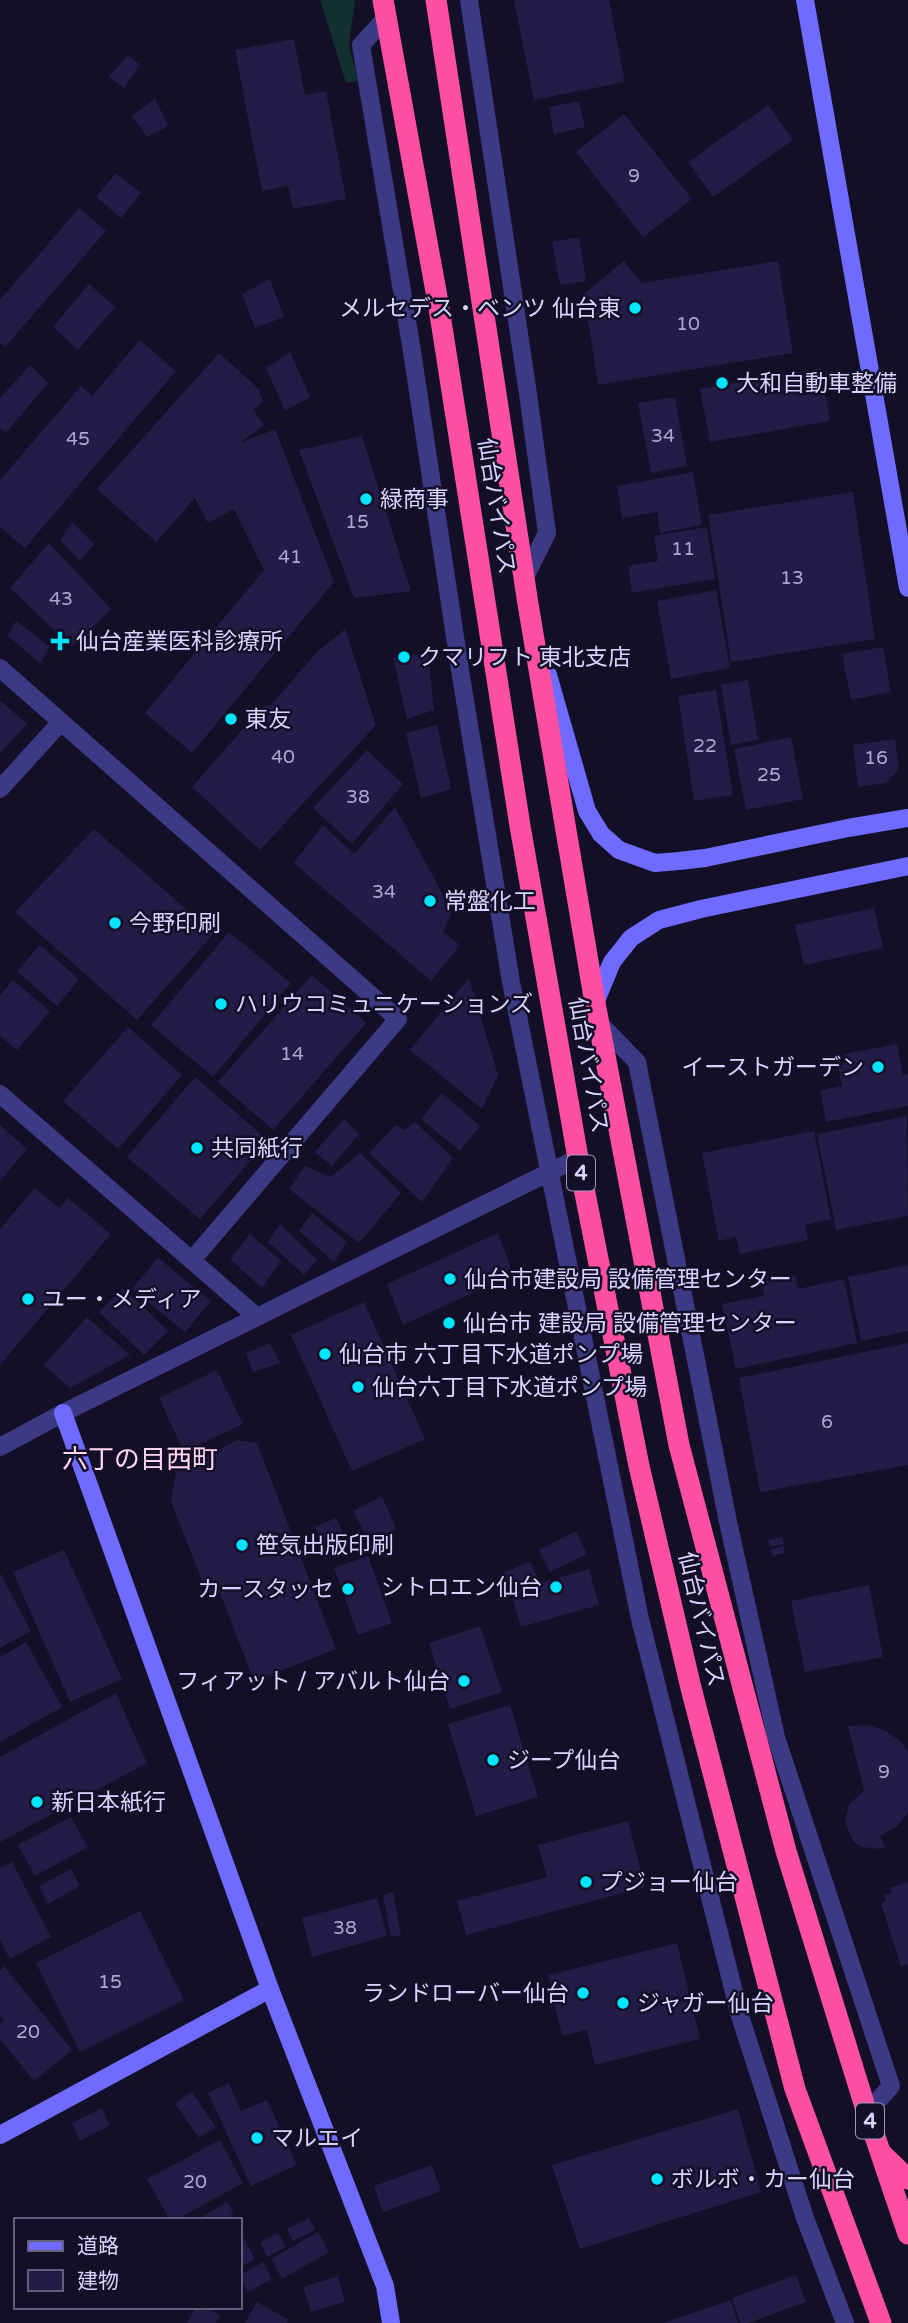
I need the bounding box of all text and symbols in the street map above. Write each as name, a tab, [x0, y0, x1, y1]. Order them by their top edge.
house number: 9	[628, 165, 640, 187]
place label: メルセデス・ベンツ 仙台東	[339, 295, 621, 323]
marker: メルセデス・ベンツ 仙台東	[627, 300, 643, 316]
house number: 10	[676, 313, 700, 335]
place label: 大和自動車整備	[736, 370, 897, 398]
marker: 大和自動車整備	[714, 375, 730, 391]
house number: 34	[651, 425, 675, 447]
house number: 45	[66, 428, 90, 450]
street label: 仙台バイパス	[471, 436, 521, 576]
place label: 緑商事	[380, 486, 449, 514]
marker: 緑商事	[358, 491, 374, 507]
house number: 15	[345, 511, 369, 533]
house number: 11	[671, 538, 695, 560]
house number: 41	[278, 546, 302, 568]
house number: 13	[780, 567, 804, 589]
house number: 43	[49, 588, 73, 610]
place label: 仙台産業医科診療所	[76, 628, 283, 656]
marker: 仙台産業医科診療所	[50, 631, 70, 651]
place label: クマリフト 東北支店	[418, 644, 631, 672]
marker: クマリフト 東北支店	[396, 649, 412, 665]
place label: 東友	[245, 706, 291, 734]
marker: 東友	[223, 711, 239, 727]
house number: 22	[693, 735, 717, 757]
house number: 40	[271, 746, 295, 768]
house number: 16	[864, 747, 888, 769]
house number: 25	[757, 764, 781, 786]
house number: 38	[346, 786, 370, 808]
house number: 34	[372, 881, 396, 903]
place label: 常盤化工	[444, 888, 536, 916]
marker: 常盤化工	[422, 893, 438, 909]
place label: 今野印刷	[129, 910, 221, 938]
marker: 今野印刷	[107, 915, 123, 931]
place label: ハリウコミュニケーションズ	[235, 991, 533, 1019]
street label: 仙台バイパス	[562, 995, 614, 1135]
marker: ハリウコミュニケーションズ	[213, 996, 229, 1012]
house number: 14	[280, 1043, 304, 1065]
place label: イーストガーデン	[681, 1054, 864, 1082]
marker: イーストガーデン	[870, 1059, 886, 1075]
place label: 共同紙行	[211, 1135, 303, 1163]
marker: 共同紙行	[189, 1140, 205, 1156]
road number: 4	[567, 1156, 595, 1190]
place label: 仙台市建設局 設備管理センター	[464, 1266, 792, 1294]
marker: 仙台市建設局 設備管理センター	[442, 1271, 458, 1287]
place label: ユー・メディア	[42, 1286, 201, 1314]
marker: ユー・メディア	[20, 1291, 36, 1307]
place label: 仙台市 建設局 設備管理センター	[463, 1310, 797, 1338]
marker: 仙台市 建設局 設備管理センター	[441, 1315, 457, 1331]
place label: 仙台市 六丁目下水道ポンプ場	[339, 1341, 643, 1369]
marker: 仙台市 六丁目下水道ポンプ場	[317, 1346, 333, 1362]
place label: 仙台六丁目下水道ポンプ場	[372, 1374, 647, 1402]
marker: 仙台六丁目下水道ポンプ場	[350, 1379, 366, 1395]
house number: 6	[821, 1411, 833, 1433]
district label: 六丁の目西町	[62, 1444, 218, 1475]
place label: 笹気出版印刷	[256, 1532, 394, 1560]
marker: 笹気出版印刷	[234, 1537, 250, 1553]
street label: 仙台バイパス	[672, 1549, 730, 1689]
place label: シトロエン仙台	[381, 1574, 542, 1602]
place label: カースタッセ	[197, 1576, 334, 1604]
marker: シトロエン仙台	[548, 1579, 564, 1595]
marker: カースタッセ	[340, 1581, 356, 1597]
place label: フィアット / アバルト仙台	[176, 1668, 450, 1696]
marker: フィアット / アバルト仙台	[456, 1673, 472, 1689]
place label: ジープ仙台	[507, 1747, 621, 1775]
marker: ジープ仙台	[485, 1752, 501, 1768]
house number: 9	[878, 1761, 890, 1783]
place label: 新日本紙行	[51, 1789, 166, 1817]
marker: 新日本紙行	[29, 1794, 45, 1810]
place label: プジョー仙台	[600, 1869, 738, 1897]
marker: プジョー仙台	[578, 1874, 594, 1890]
house number: 38	[333, 1917, 357, 1939]
house number: 15	[98, 1971, 122, 1993]
place label: ランドローバー仙台	[362, 1980, 569, 2008]
marker: ランドローバー仙台	[575, 1985, 591, 2001]
place label: ジャガー仙台	[637, 1990, 774, 2018]
marker: ジャガー仙台	[615, 1995, 631, 2011]
house number: 20	[16, 2021, 40, 2043]
road number: 4	[856, 2104, 884, 2138]
place label: マルエイ	[271, 2125, 363, 2153]
marker: マルエイ	[249, 2130, 265, 2146]
place label: ボルボ・カー仙台	[671, 2166, 855, 2194]
house number: 20	[183, 2171, 207, 2193]
marker: ボルボ・カー仙台	[649, 2171, 665, 2187]
legend	[14, 2218, 242, 2309]
text: 道路	[77, 2234, 119, 2259]
text: 建物	[77, 2269, 119, 2294]

